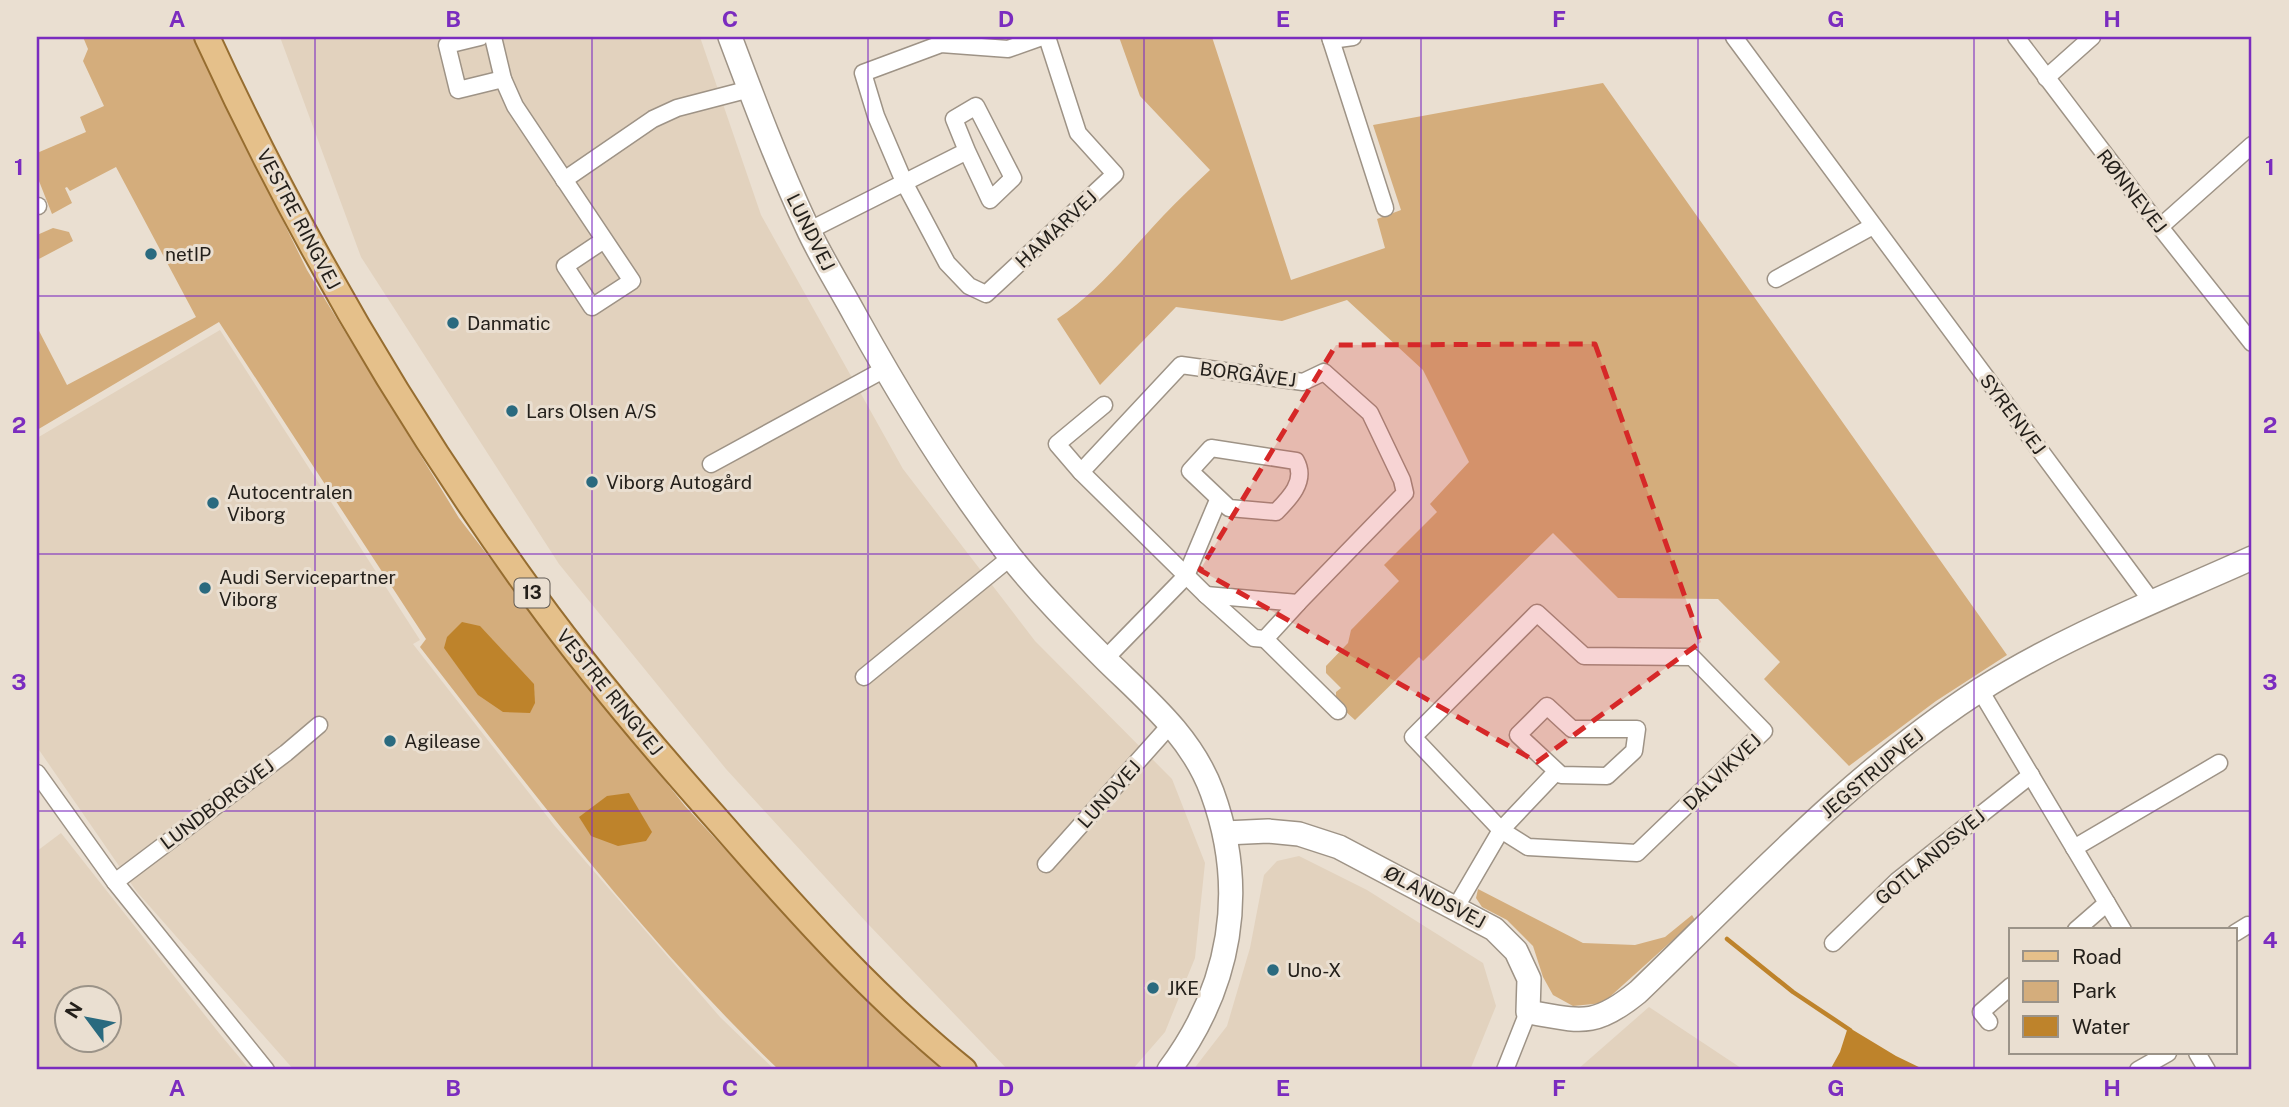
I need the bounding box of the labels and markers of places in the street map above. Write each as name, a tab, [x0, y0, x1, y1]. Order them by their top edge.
place label: netIP	[165, 243, 211, 265]
marker: netIP	[143, 246, 159, 262]
place label: Danmatic	[467, 312, 551, 334]
marker: Danmatic	[445, 315, 461, 331]
place label: Lars Olsen A/S	[526, 400, 657, 422]
marker: Lars Olsen A/S	[504, 403, 520, 419]
place label: Viborg Autogård	[606, 471, 752, 493]
marker: Viborg Autogård	[584, 474, 600, 490]
place label: Autocentralen Viborg	[227, 481, 353, 525]
marker: Autocentralen Viborg	[205, 495, 221, 511]
place label: Audi Servicepartner Viborg	[219, 566, 396, 610]
marker: Audi Servicepartner Viborg	[197, 580, 213, 596]
place label: Agilease	[404, 730, 481, 752]
marker: Agilease	[382, 733, 398, 749]
place label: Uno-X	[1287, 959, 1341, 981]
marker: Uno-X	[1265, 962, 1281, 978]
place label: JKE	[1167, 977, 1199, 999]
marker: JKE	[1145, 980, 1161, 996]

